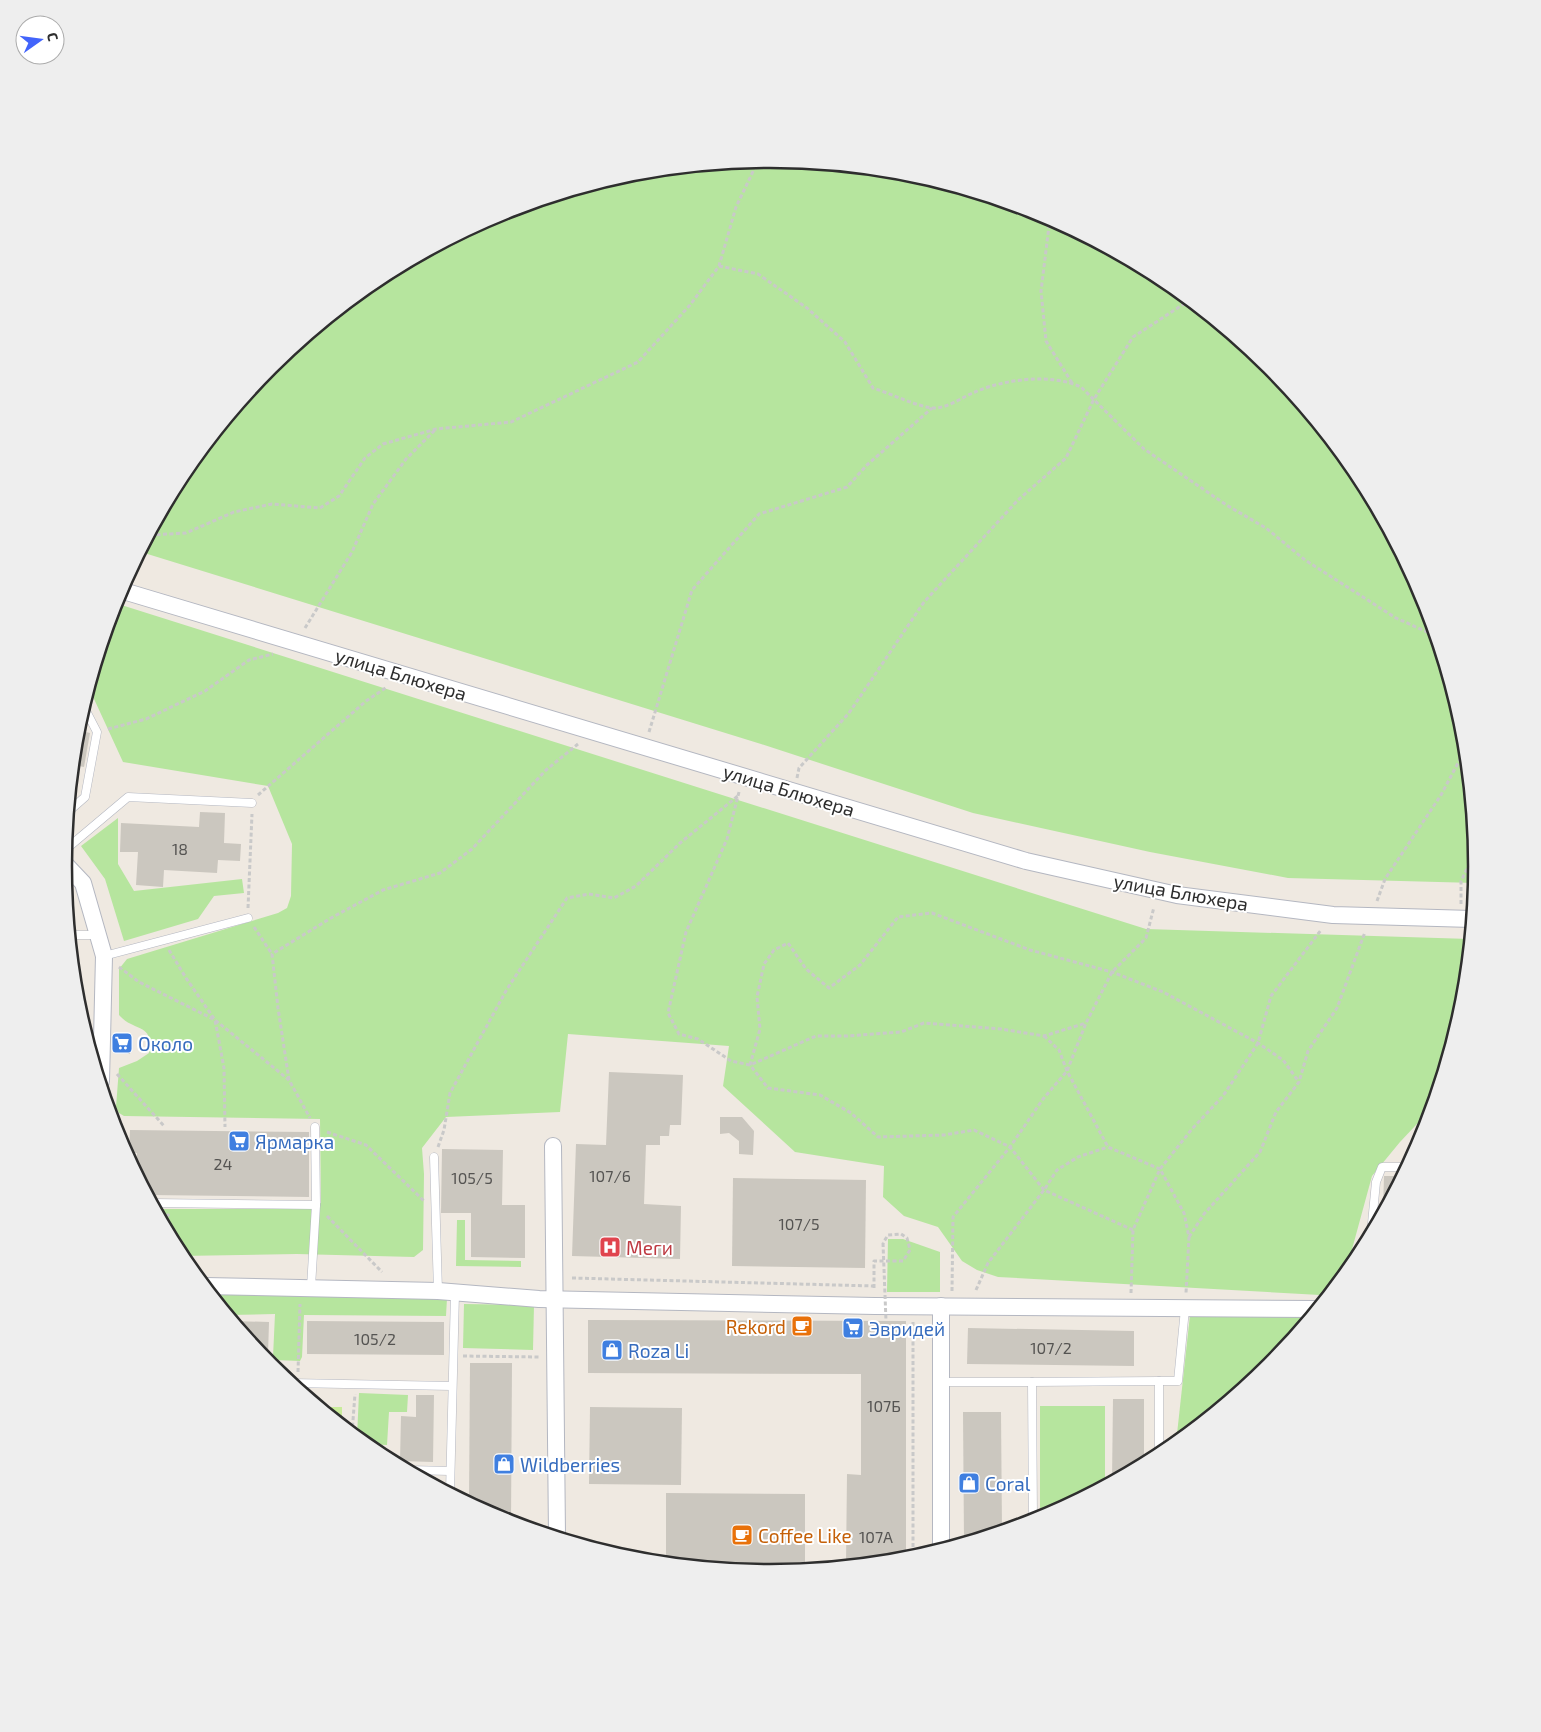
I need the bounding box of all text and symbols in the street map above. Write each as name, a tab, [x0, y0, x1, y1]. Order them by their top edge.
north arrow	[15, 15, 65, 65]
text: С	[44, 31, 62, 43]
street label: улица Блюхера	[332, 643, 469, 706]
street label: улица Блюхера	[720, 759, 857, 822]
house number: 18	[172, 839, 188, 858]
street label: улица Блюхера	[1112, 869, 1250, 916]
supermarket icon: Около	[110, 1031, 134, 1055]
place label: Около	[138, 1032, 193, 1055]
supermarket icon: Ярмарка	[227, 1129, 251, 1153]
place label: Ярмарка	[255, 1130, 334, 1153]
house number: 24	[214, 1154, 233, 1173]
house number: 107/6	[589, 1166, 631, 1185]
house number: 105/5	[451, 1168, 493, 1187]
house number: 107/5	[778, 1214, 820, 1233]
hospital icon: Меги	[598, 1235, 622, 1259]
place label: Меги	[626, 1236, 673, 1259]
cafe icon: Rekord	[790, 1314, 814, 1338]
place label: Rekord	[726, 1315, 786, 1338]
supermarket icon: Эвридей	[841, 1316, 865, 1340]
place label: Эвридей	[869, 1317, 945, 1340]
house number: 105/2	[354, 1329, 396, 1348]
shop icon: Roza Li	[600, 1338, 624, 1362]
house number: 107/2	[1030, 1338, 1072, 1357]
place label: Roza Li	[628, 1339, 689, 1362]
house number: 107Б	[867, 1396, 901, 1415]
shop icon: Wildberries	[492, 1452, 516, 1476]
place label: Wildberries	[520, 1453, 620, 1476]
shop icon: Coral	[957, 1471, 981, 1495]
place label: Coral	[985, 1472, 1031, 1495]
cafe icon: Coffee Like	[730, 1523, 754, 1547]
place label: Coffee Like	[758, 1524, 852, 1547]
house number: 107А	[859, 1527, 893, 1546]

